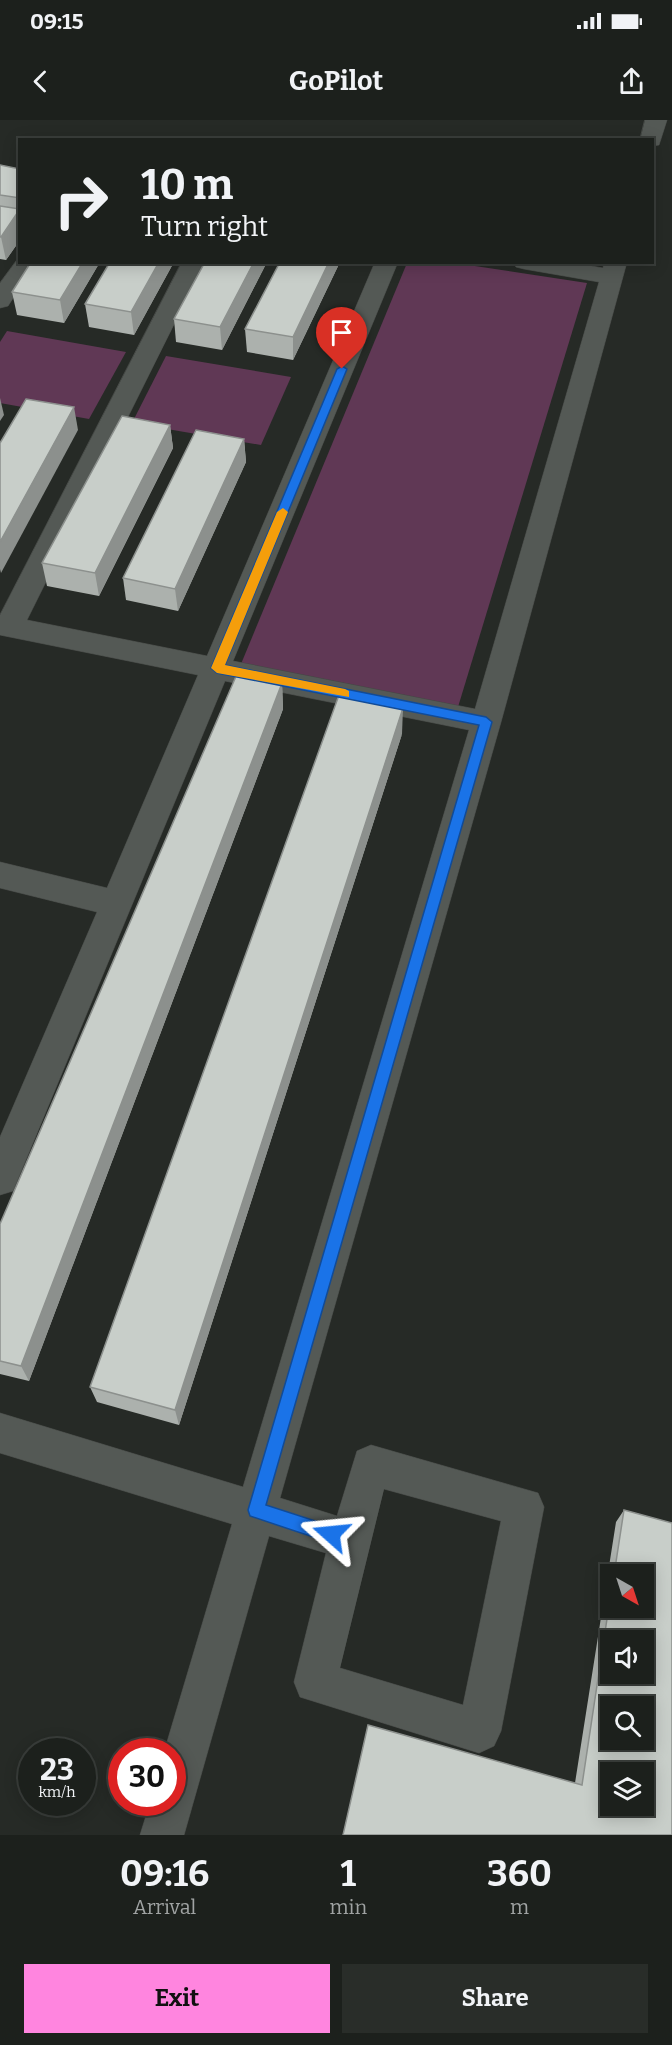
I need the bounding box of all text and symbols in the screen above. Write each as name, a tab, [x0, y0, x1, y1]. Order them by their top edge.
text: 09:15	[30, 8, 84, 35]
icon: back	[24, 65, 57, 98]
text: GoPilot	[289, 65, 383, 97]
icon: share	[615, 65, 648, 98]
text: 10 m	[141, 160, 233, 210]
icon: right	[42, 162, 120, 240]
text: Turn right	[141, 211, 268, 243]
pin	[316, 307, 367, 369]
icon: arrive	[325, 316, 358, 349]
position arrow	[299, 1502, 363, 1566]
north arrow	[600, 1564, 654, 1618]
map controls	[600, 1564, 654, 1816]
button: sound	[600, 1630, 654, 1684]
button: search	[600, 1696, 654, 1750]
speed limit sign: 30	[108, 1738, 186, 1816]
text: 23	[40, 1752, 74, 1788]
button: layers	[600, 1762, 654, 1816]
text: km/h	[38, 1783, 76, 1801]
text: 09:16	[120, 1852, 209, 1896]
text: 1	[340, 1852, 356, 1896]
text: 360	[487, 1852, 552, 1896]
text: Arrival	[133, 1895, 196, 1919]
text: min	[329, 1895, 367, 1919]
text: m	[510, 1895, 529, 1919]
button: Exit	[24, 1964, 330, 2033]
button: Share	[342, 1964, 648, 2033]

